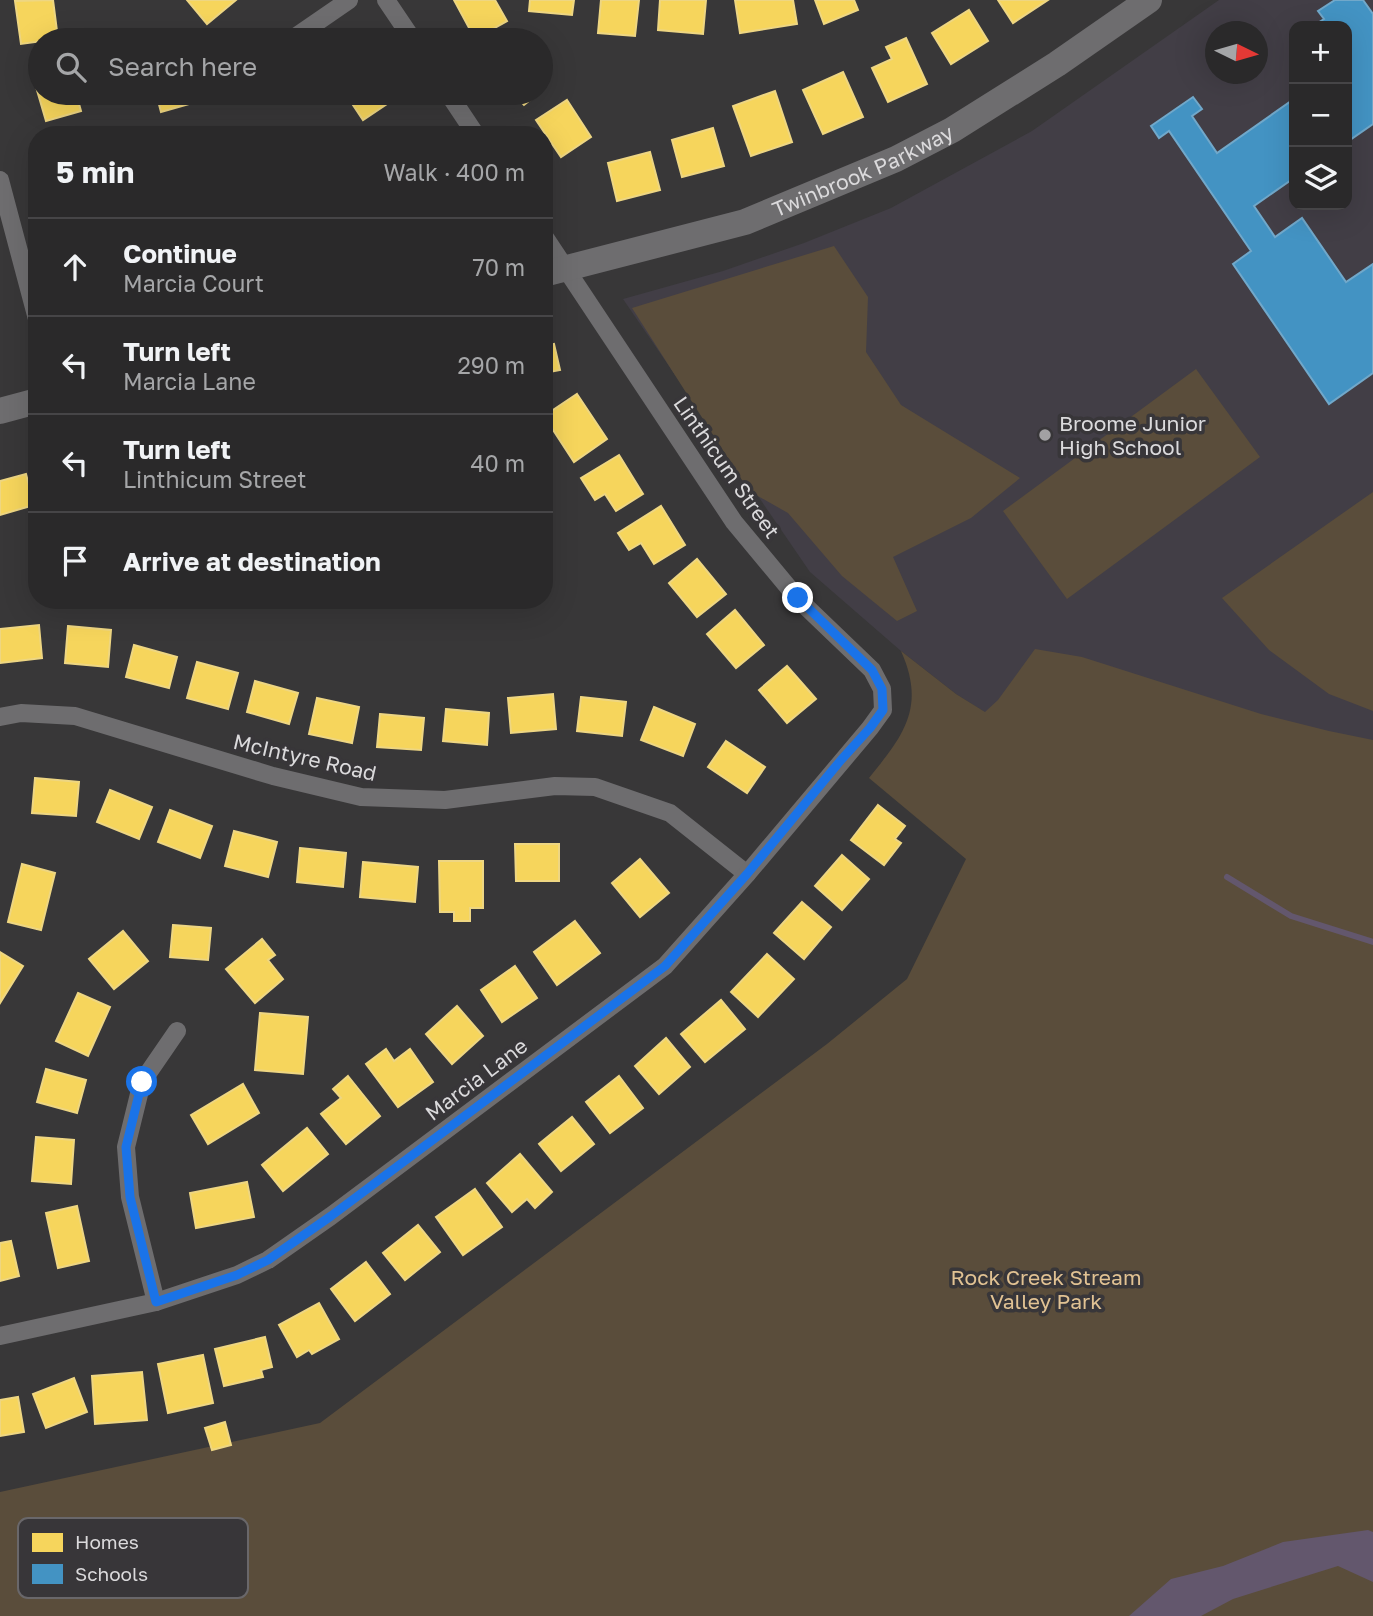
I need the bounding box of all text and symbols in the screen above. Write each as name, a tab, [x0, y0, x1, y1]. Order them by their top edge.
north arrow	[1205, 21, 1268, 84]
map controls	[1289, 21, 1352, 210]
button: +	[1289, 21, 1352, 84]
search box	[28, 28, 553, 105]
icon: search	[52, 48, 90, 86]
text: Search here	[108, 51, 257, 82]
button: −	[1289, 84, 1352, 147]
street label: Twinbrook Parkway	[768, 119, 958, 222]
button: layers	[1289, 147, 1352, 210]
text: 5 min	[56, 154, 134, 190]
text: Walk · 400 m	[383, 158, 525, 186]
text: Continue	[123, 238, 237, 269]
icon: ahead	[56, 248, 94, 286]
text: 70 m	[472, 253, 525, 281]
text: Marcia Court	[123, 269, 264, 297]
text: Turn left	[123, 336, 231, 367]
icon: left	[56, 346, 94, 384]
text: 290 m	[457, 351, 525, 379]
text: Marcia Lane	[123, 367, 256, 395]
street label: Linthicum Street	[668, 391, 786, 543]
place label: Broome Junior High School	[1059, 410, 1206, 460]
marker: Broome Junior High School	[1037, 427, 1053, 443]
text: Turn left	[123, 434, 231, 465]
icon: left	[56, 444, 94, 482]
text: 40 m	[471, 449, 525, 477]
text: Linthicum Street	[123, 465, 306, 493]
icon: arrive	[56, 542, 94, 580]
text: Arrive at destination	[123, 546, 381, 577]
route end	[782, 582, 813, 613]
street label: McIntyre Road	[231, 728, 379, 786]
street label: Marcia Lane	[420, 1032, 532, 1126]
route start	[126, 1066, 157, 1097]
park label: Rock Creek Stream Valley Park	[951, 1264, 1142, 1314]
legend	[18, 1518, 248, 1598]
text: Homes	[75, 1530, 139, 1553]
text: Schools	[75, 1562, 148, 1585]

